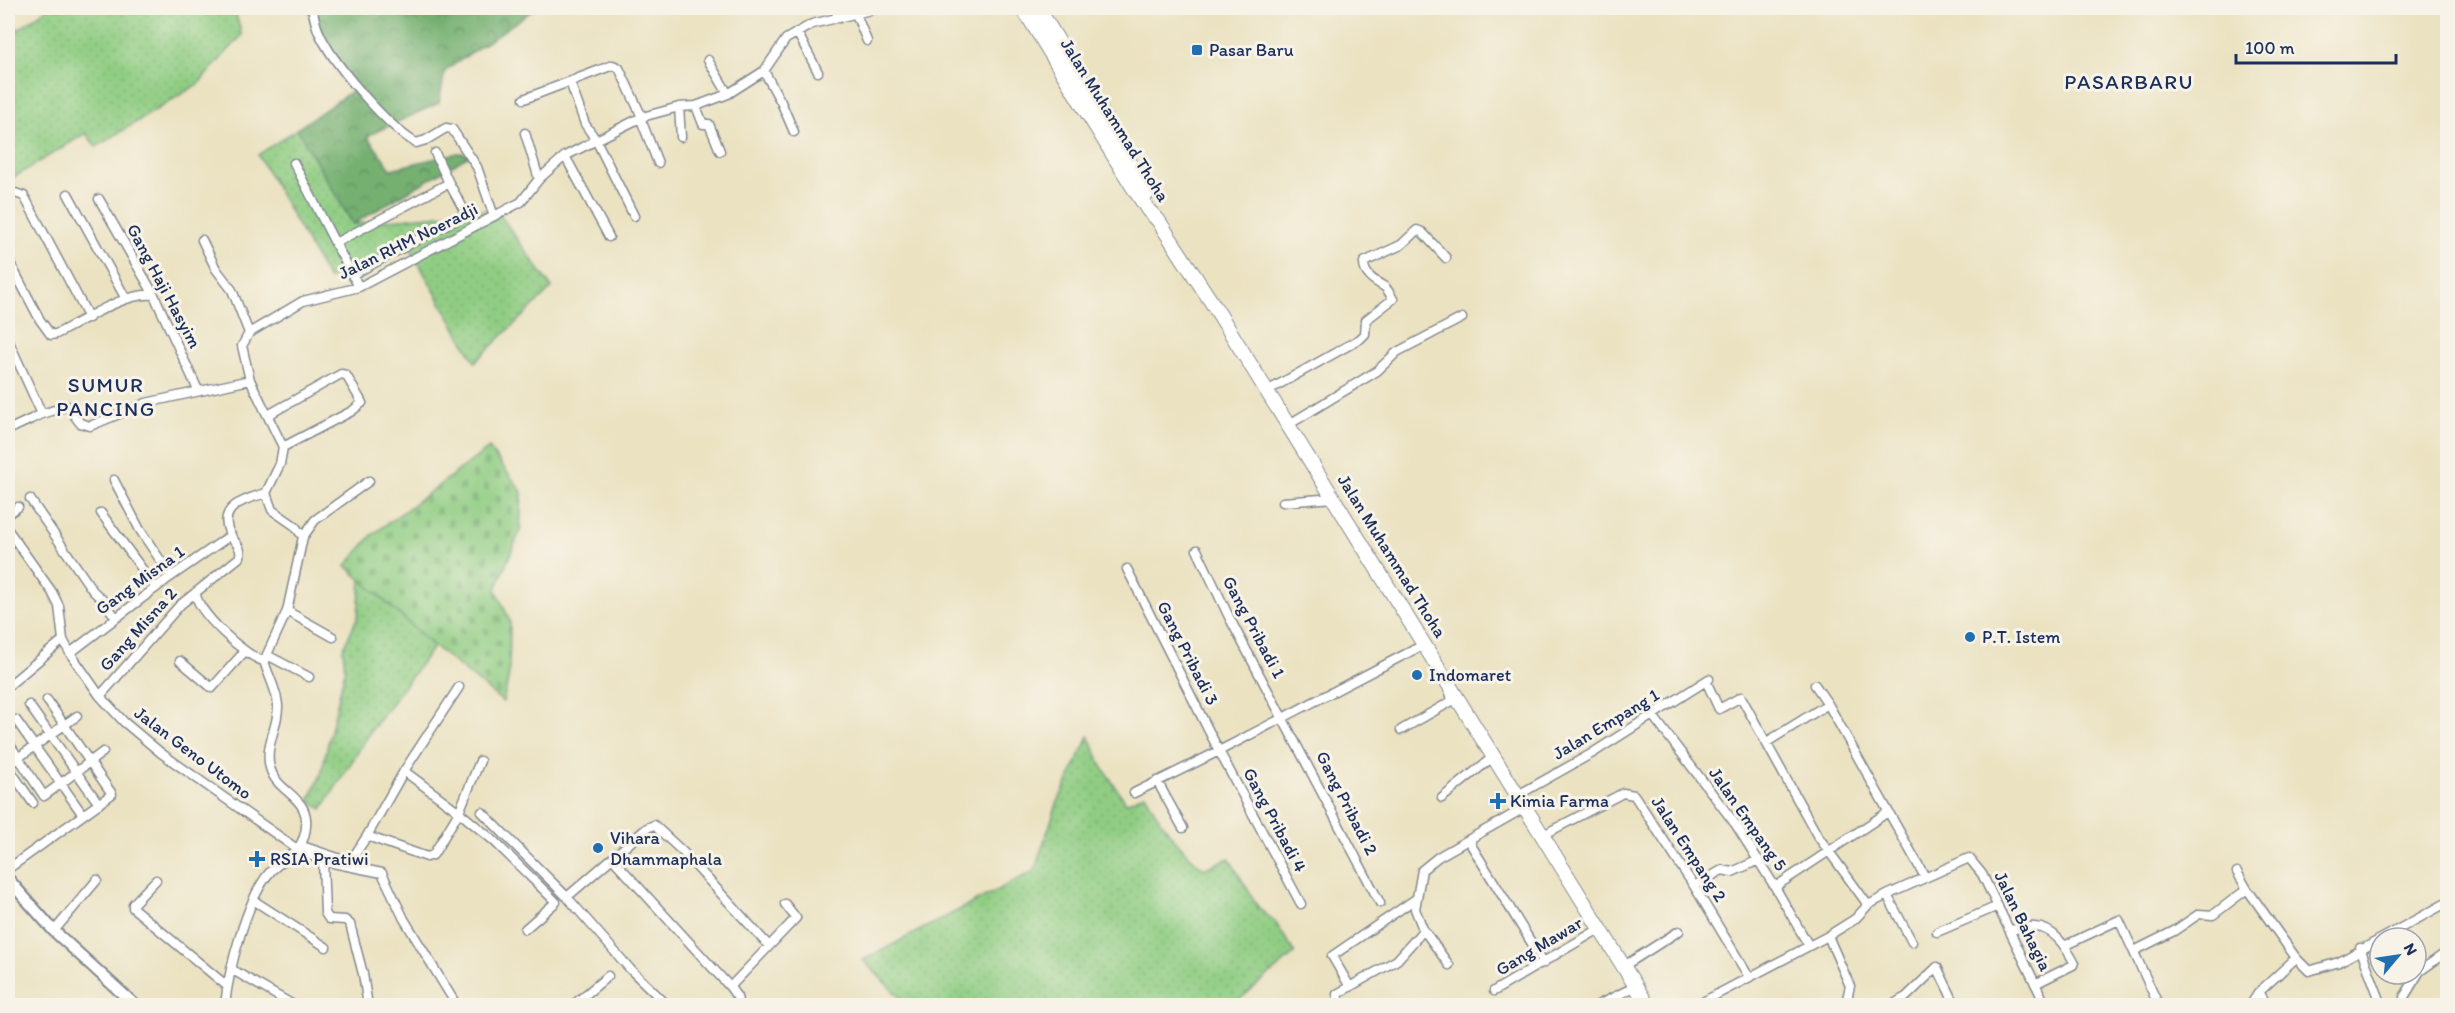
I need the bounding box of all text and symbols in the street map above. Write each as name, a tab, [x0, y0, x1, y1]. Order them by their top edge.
scale bar	[2236, 27, 2396, 65]
street label: Jalan Muhammad Thoha	[1056, 34, 1175, 206]
text: 100 m	[2245, 37, 2295, 59]
place label: Pasar Baru	[1209, 39, 1294, 61]
marker: Pasar Baru	[1190, 43, 1204, 57]
district label: PASARBARU	[2064, 69, 2194, 94]
street label: Jalan RHM Noeradji	[335, 198, 481, 284]
street label: Gang Haji Hasyim	[122, 220, 206, 352]
district label: SUMUR PANCING	[56, 372, 156, 421]
street label: Jalan Muhammad Thoha	[1333, 470, 1452, 642]
street label: Gang Misna 1	[91, 540, 189, 620]
street label: Gang Pribadi 1	[1218, 572, 1290, 682]
street label: Gang Misna 2	[95, 582, 182, 676]
street label: Gang Pribadi 3	[1152, 597, 1224, 709]
place label: P.T. Istem	[1982, 626, 2060, 648]
marker: P.T. Istem	[1963, 630, 1977, 644]
place label: Indomaret	[1429, 664, 1512, 686]
marker: Indomaret	[1410, 668, 1424, 682]
street label: Jalan Empang 1	[1549, 684, 1663, 764]
street label: Jalan Geno Utomo	[130, 702, 256, 804]
street label: Gang Pribadi 2	[1311, 747, 1383, 859]
street label: Jalan Empang 5	[1704, 763, 1792, 875]
street label: Gang Pribadi 4	[1238, 764, 1312, 876]
place label: Kimia Farma	[1510, 790, 1609, 812]
street label: Jalan Empang 2	[1647, 792, 1732, 906]
marker: Kimia Farma	[1491, 794, 1505, 808]
place label: Vihara Dhammaphala	[610, 827, 723, 870]
marker: Vihara Dhammaphala	[591, 841, 605, 855]
place label: RSIA Pratiwi	[270, 848, 369, 870]
marker: RSIA Pratiwi	[248, 850, 266, 868]
street label: Jalan Bahagia	[1989, 868, 2057, 975]
street label: Gang Mawar	[1492, 911, 1587, 980]
north arrow	[2368, 926, 2428, 986]
text: N	[2400, 940, 2422, 958]

